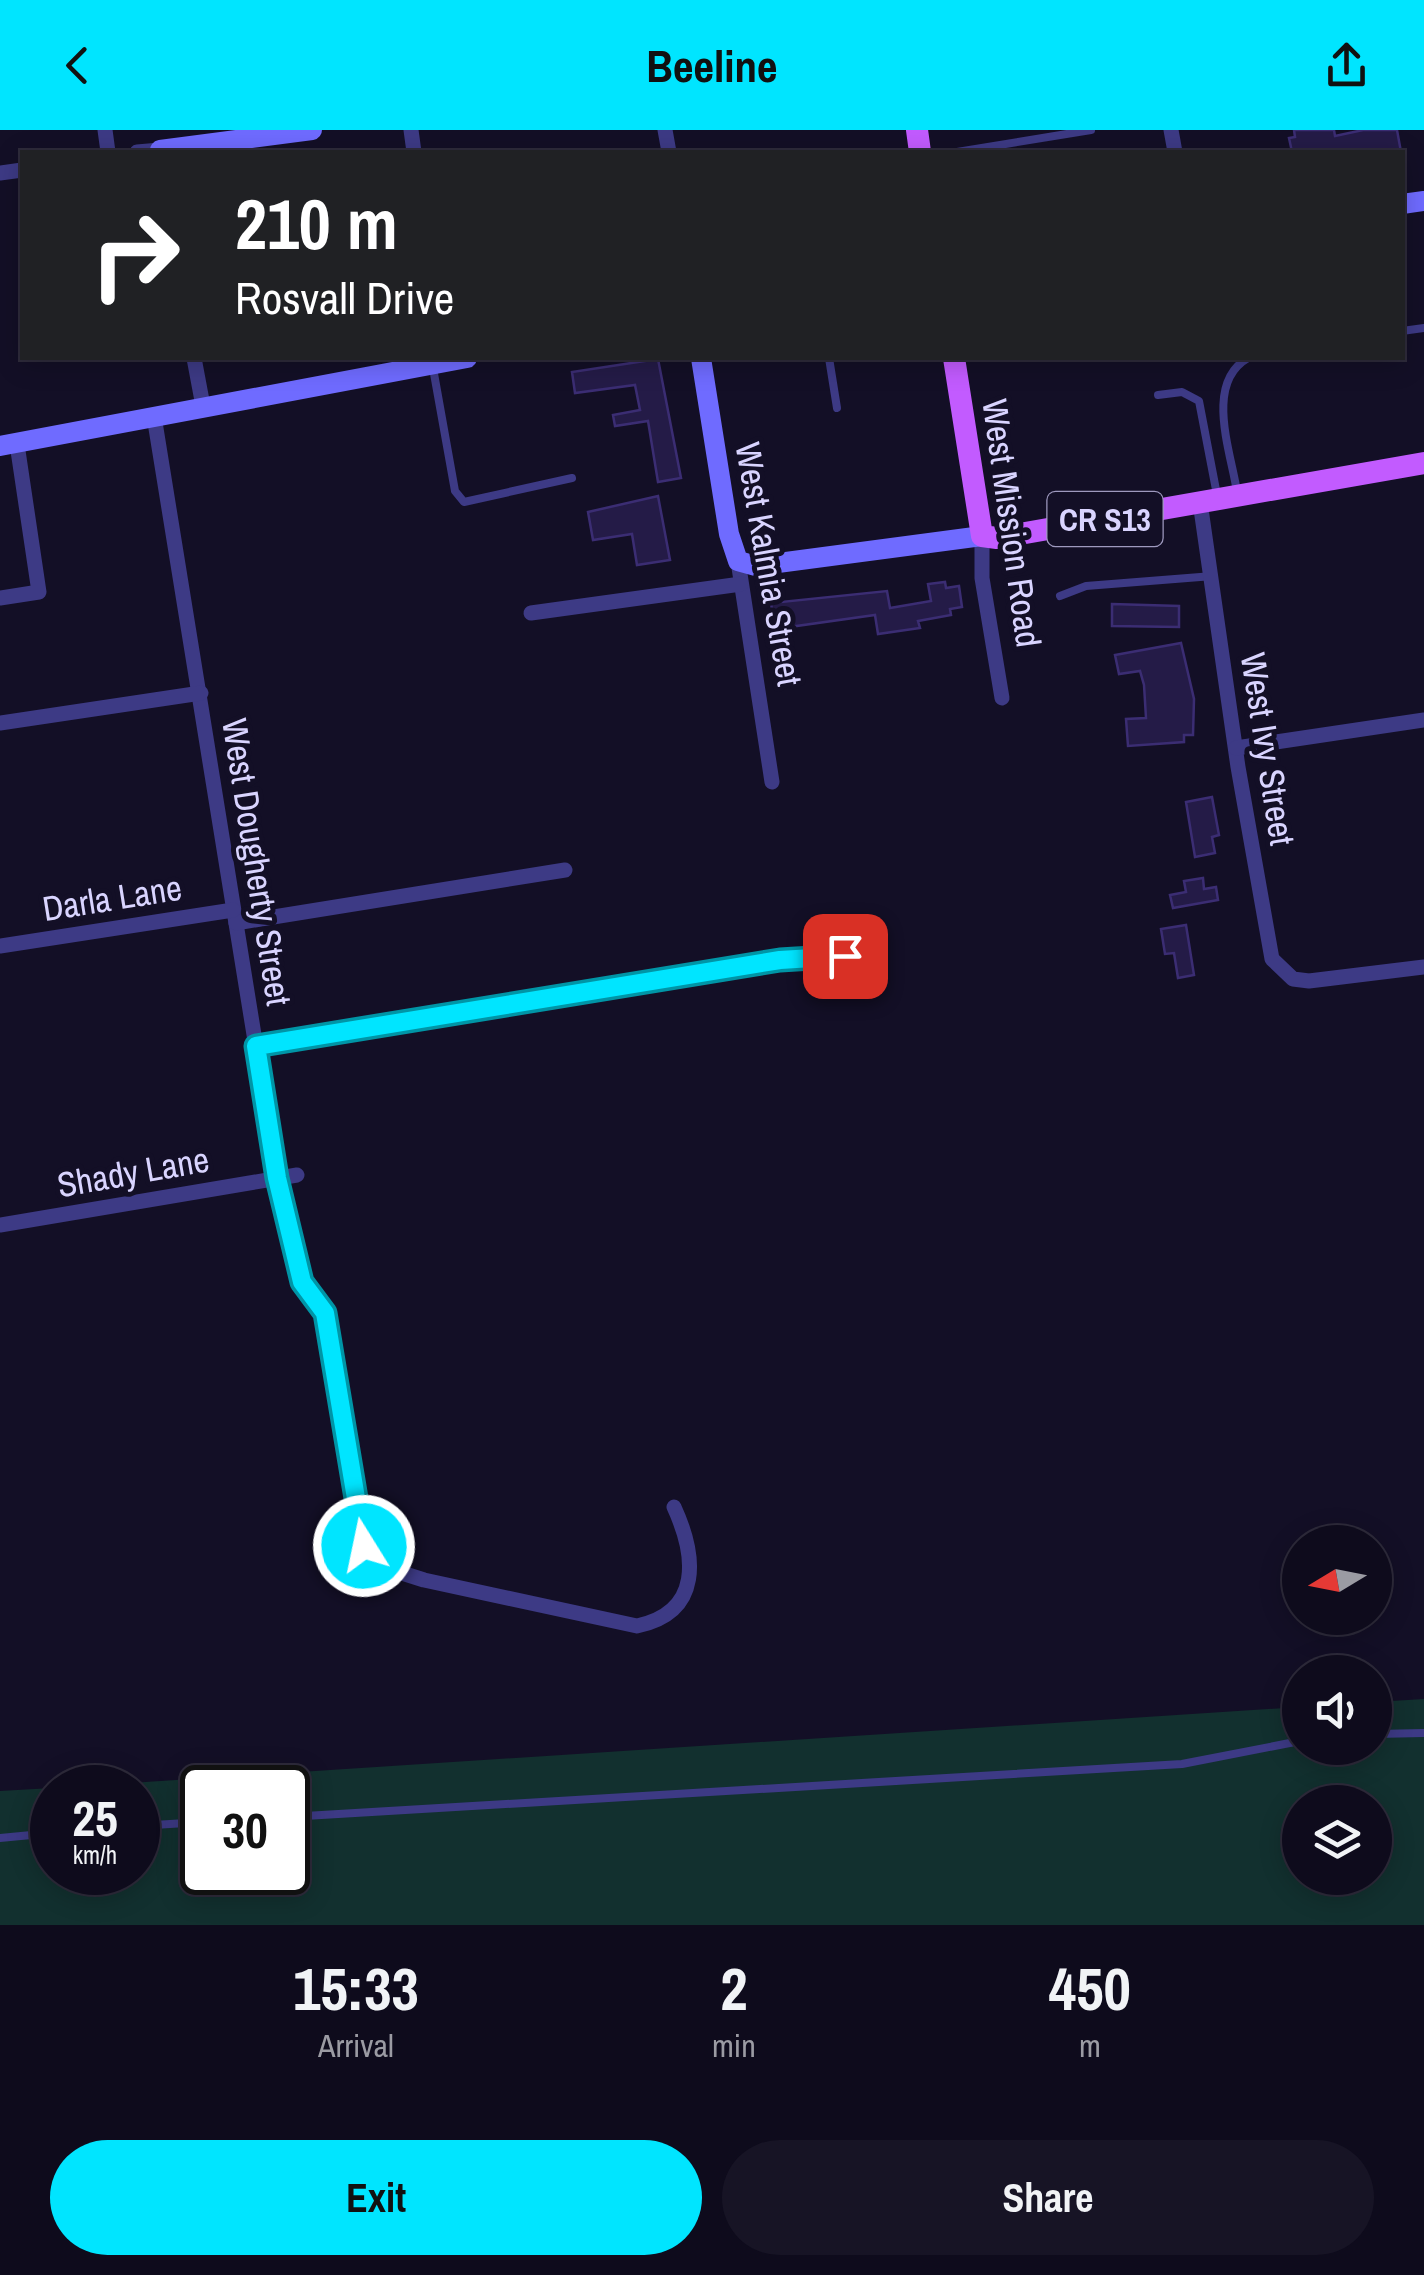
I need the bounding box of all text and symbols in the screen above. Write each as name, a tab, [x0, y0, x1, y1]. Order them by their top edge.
text: Beeline	[646, 35, 778, 96]
icon: back	[50, 38, 105, 93]
icon: share	[1319, 38, 1374, 93]
text: 210 m	[235, 177, 398, 271]
icon: right	[70, 190, 200, 320]
text: Rosvall Drive	[235, 267, 454, 328]
street label: West Mission Road	[971, 396, 1053, 650]
street label: West Kalmia Street	[724, 438, 814, 690]
road number: CR S13	[1048, 492, 1162, 546]
street label: West Ivy Street	[1230, 649, 1306, 849]
street label: West Dougherty Street	[211, 715, 303, 1009]
street label: Darla Lane	[39, 864, 185, 932]
pin	[803, 914, 888, 999]
icon: arrive	[818, 929, 873, 984]
street label: Shady Lane	[53, 1136, 213, 1208]
position arrow	[312, 1494, 416, 1598]
north arrow	[1282, 1525, 1392, 1635]
map controls	[1282, 1525, 1392, 1895]
button: sound	[1282, 1655, 1392, 1765]
speed limit sign: 30	[180, 1765, 310, 1895]
text: 25	[72, 1784, 118, 1852]
button: layers	[1282, 1785, 1392, 1895]
text: km/h	[73, 1838, 117, 1872]
text: 15:33	[293, 1948, 419, 2029]
text: 2	[720, 1948, 748, 2029]
text: 450	[1049, 1948, 1131, 2029]
text: Arrival	[318, 2024, 394, 2067]
text: min	[712, 2024, 756, 2067]
text: m	[1079, 2024, 1101, 2067]
button: Exit	[50, 2140, 702, 2255]
button: Share	[722, 2140, 1374, 2255]

